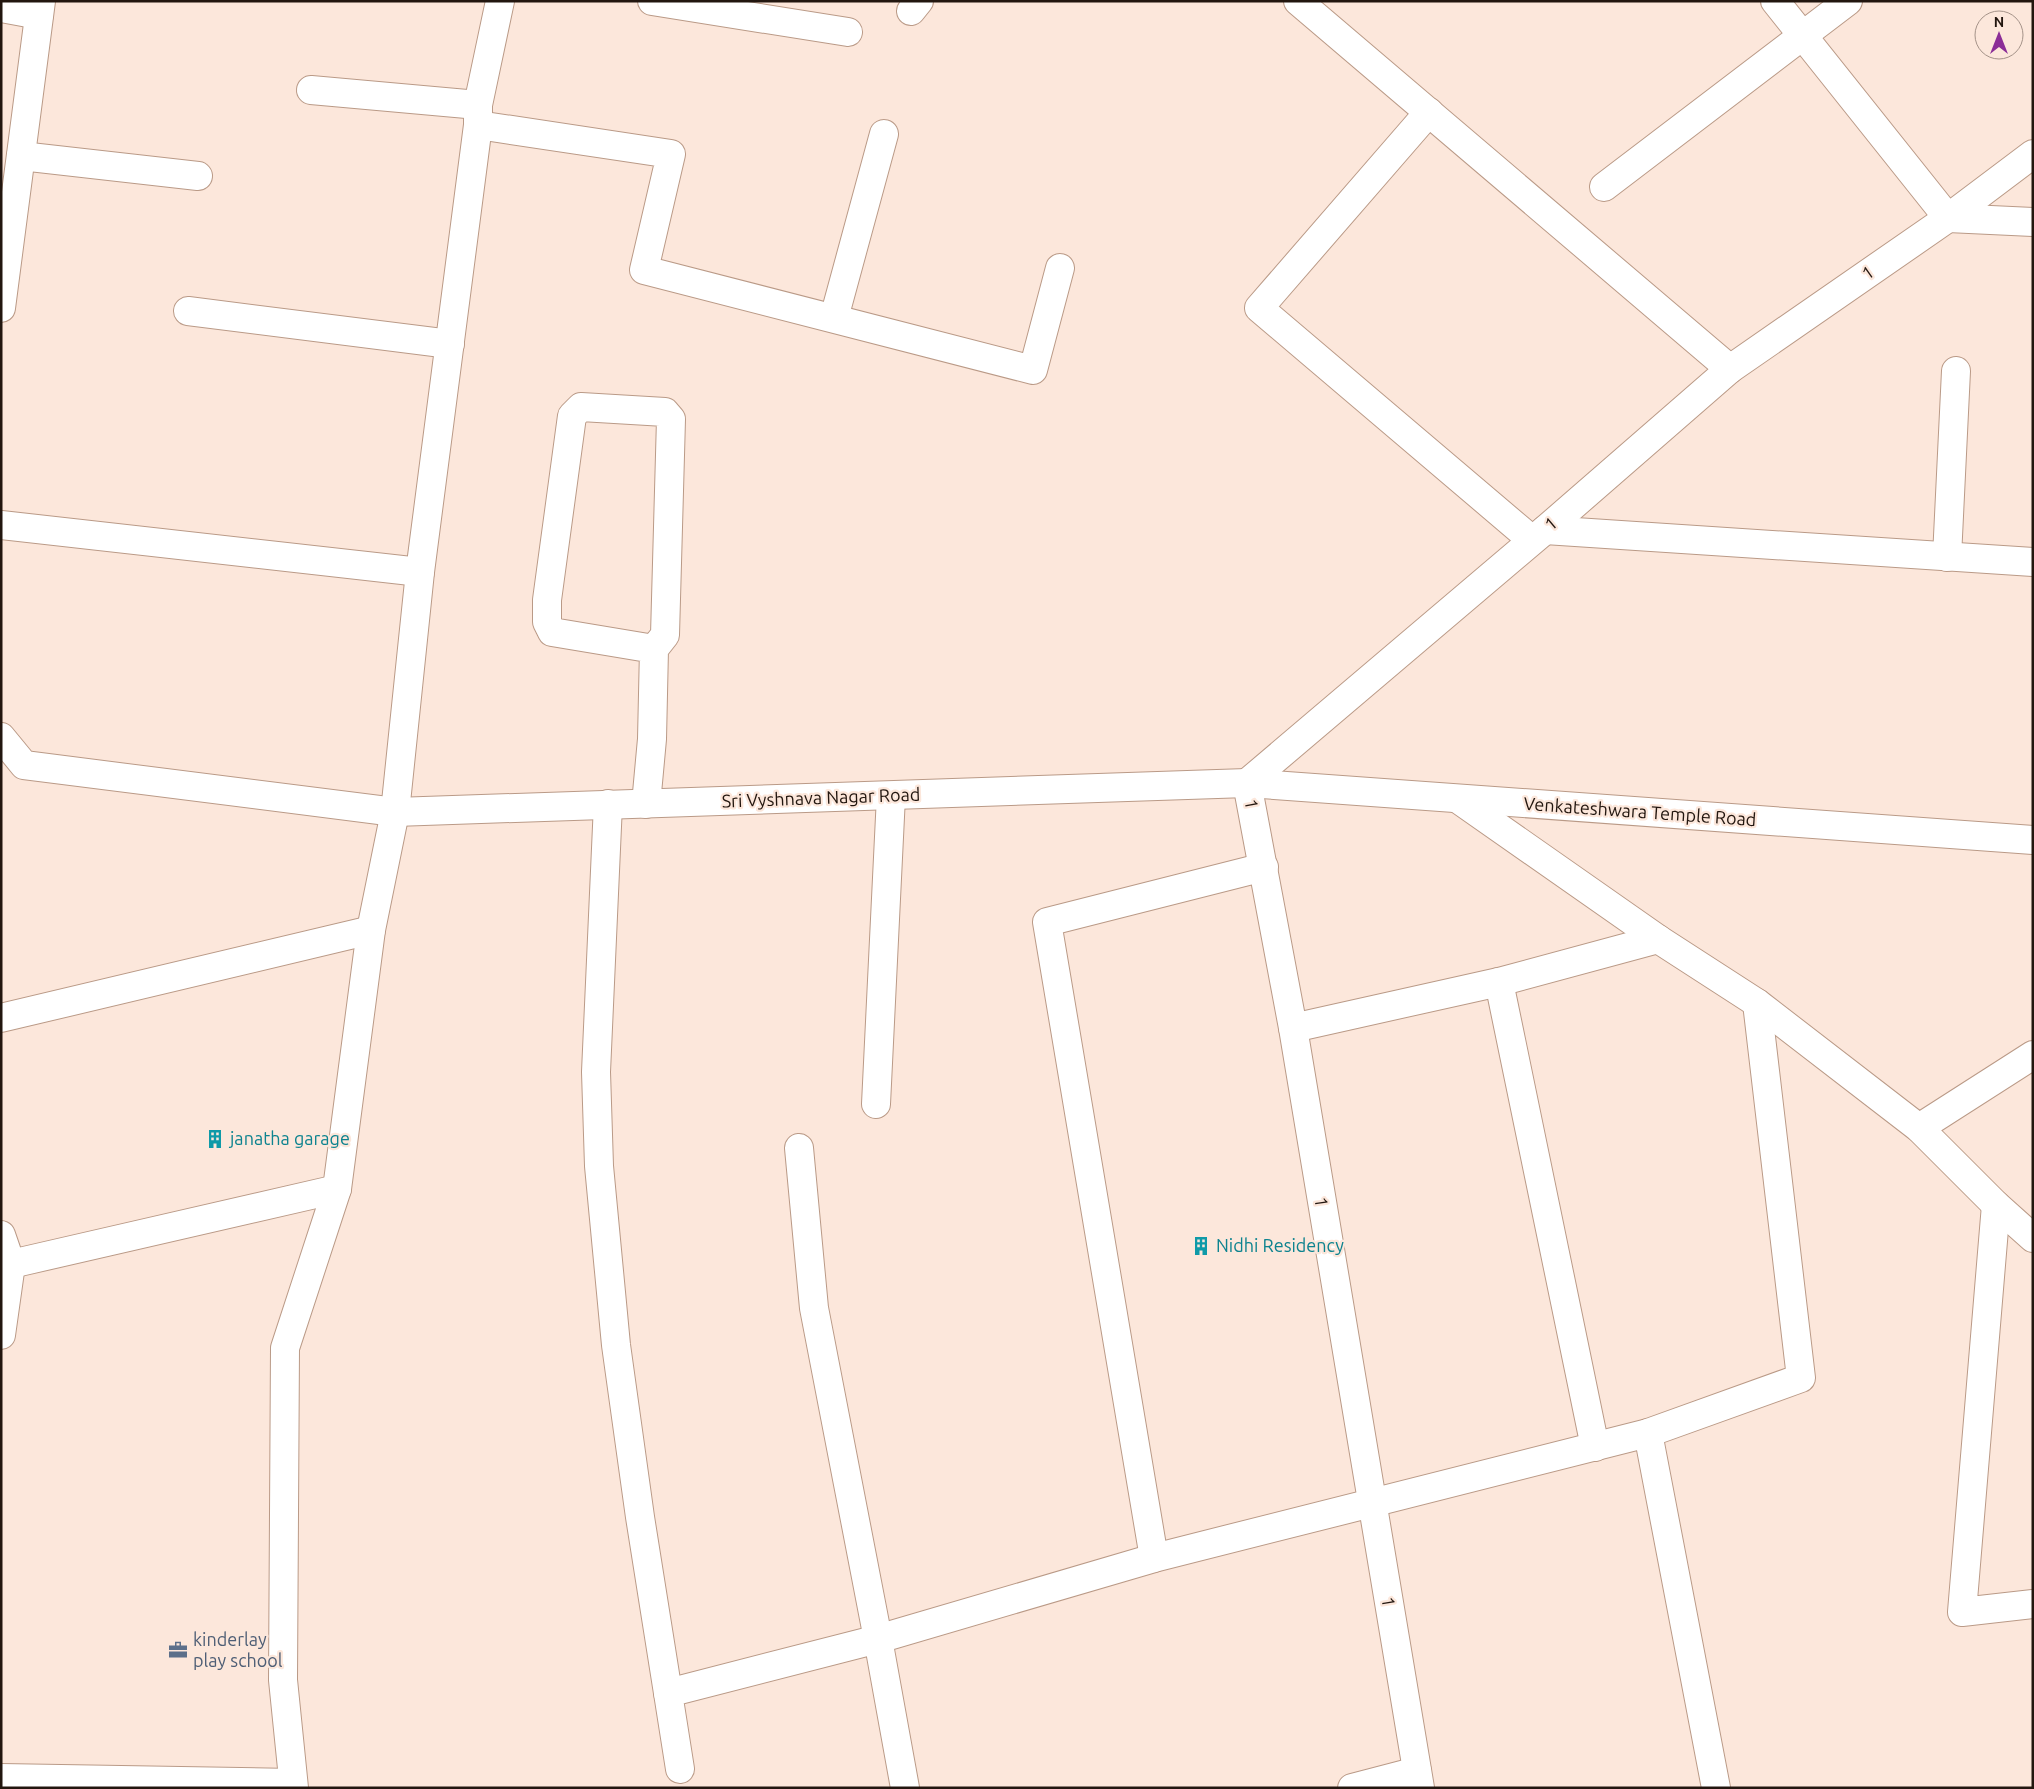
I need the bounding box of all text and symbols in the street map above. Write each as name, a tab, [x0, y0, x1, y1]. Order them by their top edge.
north arrow	[1974, 10, 2024, 60]
text: N	[1994, 14, 2004, 30]
street label: 1	[1858, 261, 1877, 283]
street label: 1	[1540, 512, 1561, 534]
street label: Sri Vyshnava Nagar Road	[721, 784, 921, 810]
street label: Venkateshwara Temple Road	[1523, 793, 1757, 829]
street label: 1	[1241, 797, 1263, 811]
building icon: janatha garage	[204, 1128, 226, 1150]
place label: janatha garage	[228, 1128, 350, 1148]
street label: 1	[1311, 1195, 1333, 1208]
building icon: Nidhi Residency	[1190, 1235, 1212, 1257]
place label: Nidhi Residency	[1216, 1235, 1344, 1255]
street label: 1	[1378, 1595, 1400, 1609]
place label: kinderlay play school	[193, 1629, 283, 1670]
office icon: kinderlay play school	[167, 1639, 189, 1661]

